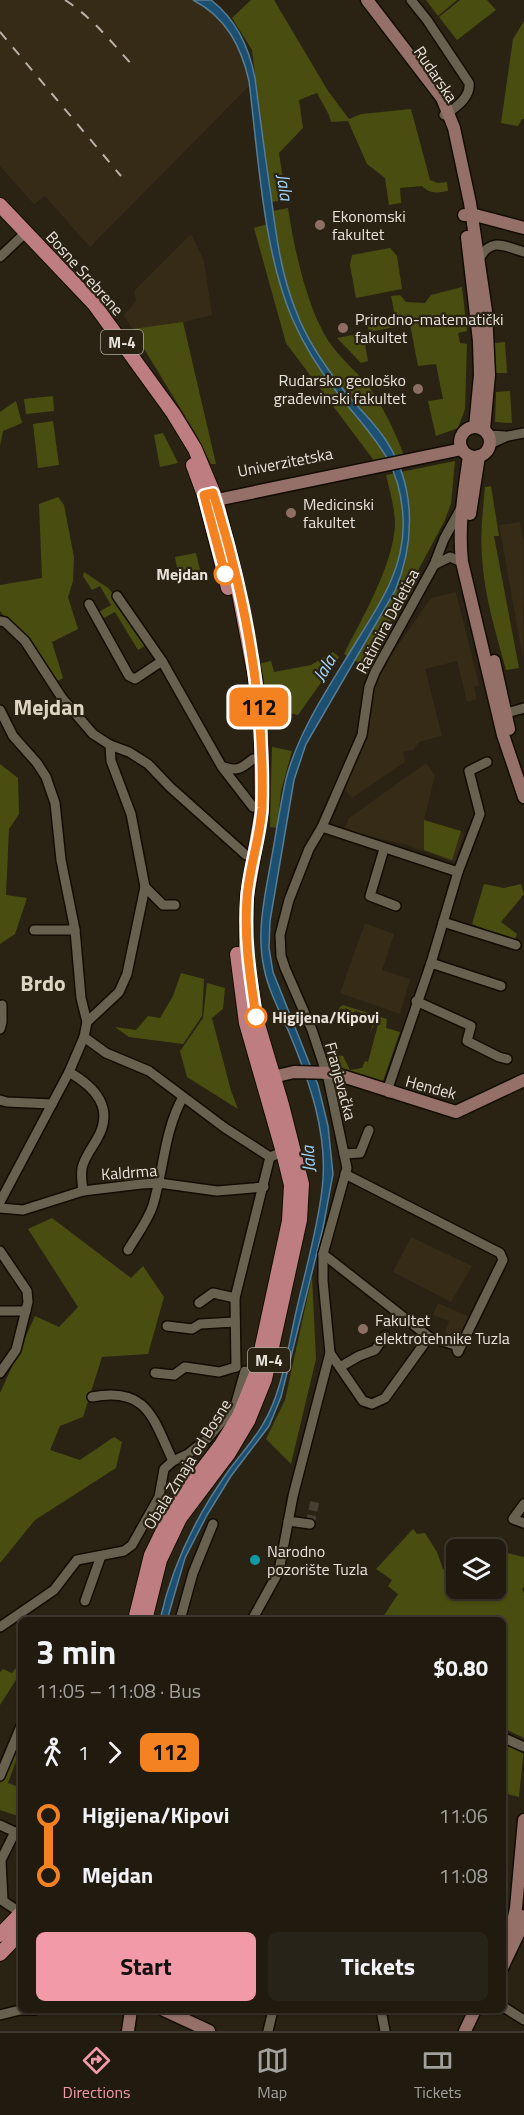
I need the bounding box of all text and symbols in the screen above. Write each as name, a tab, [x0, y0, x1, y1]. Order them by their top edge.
street label: Rudarska	[408, 41, 464, 107]
water label: Jala	[270, 172, 300, 203]
place label: Ekonomski fakultet	[332, 204, 406, 246]
marker: Ekonomski fakultet	[313, 218, 327, 232]
street label: Bosne Srebrene	[40, 225, 130, 321]
place label: Prirodno-matematički fakultet	[355, 307, 504, 349]
marker: Prirodno-matematički fakultet	[336, 321, 350, 335]
road number: M-4	[101, 330, 143, 354]
place label: Rudarsko geološko građevinski fakultet	[273, 368, 406, 410]
marker: Rudarsko geološko građevinski fakultet	[411, 382, 425, 396]
street label: Univerzitetska	[235, 441, 335, 483]
place label: Medicinski fakultet	[303, 492, 374, 534]
marker: Medicinski fakultet	[284, 506, 298, 520]
place label: Mejdan	[156, 562, 208, 586]
marker: Mejdan	[214, 563, 236, 585]
street label: Ratimira Deletisa	[349, 564, 425, 678]
water label: Jala	[306, 649, 343, 686]
line badge: 112	[224, 688, 294, 726]
district label: Mejdan	[13, 690, 85, 724]
text: 112	[241, 691, 277, 723]
district label: Brdo	[20, 966, 66, 1000]
place label: Higijena/Kipovi	[272, 1005, 379, 1029]
marker: Higijena/Kipovi	[245, 1006, 267, 1028]
street label: Franjevačka	[319, 1039, 363, 1123]
street label: Hendek	[403, 1069, 459, 1105]
water label: Jala	[294, 1144, 322, 1173]
street label: Kaldrma	[100, 1158, 158, 1186]
place label: Fakultet elektrotehnike Tuzla	[375, 1308, 510, 1350]
marker: Fakultet elektrotehnike Tuzla	[356, 1322, 370, 1336]
road number: M-4	[248, 1348, 290, 1372]
street label: Obala Zmaja od Bosne	[137, 1394, 237, 1534]
place label: Narodno pozorište Tuzla	[267, 1539, 368, 1581]
map controls	[446, 1539, 506, 1599]
button: layers	[446, 1539, 506, 1599]
marker: Narodno pozorište Tuzla	[248, 1553, 262, 1567]
text: 3 min	[36, 1627, 116, 1677]
text: $0.80	[433, 1651, 488, 1685]
text: 11:05 – 11:08 · Bus	[36, 1675, 201, 1706]
icon: walk	[36, 1736, 69, 1769]
icon: forward	[98, 1736, 131, 1769]
text: 112	[152, 1736, 187, 1768]
text: 1	[78, 1737, 89, 1768]
text: Higijena/Kipovi	[82, 1798, 229, 1832]
text: 11:06	[439, 1800, 488, 1831]
text: Mejdan	[82, 1858, 153, 1892]
text: 11:08	[439, 1860, 488, 1891]
button: Start	[36, 1932, 256, 2001]
button: Tickets	[268, 1932, 488, 2001]
tab: Directions	[63, 2044, 130, 2104]
tab: Map	[256, 2044, 289, 2104]
tab: Tickets	[414, 2044, 461, 2104]

